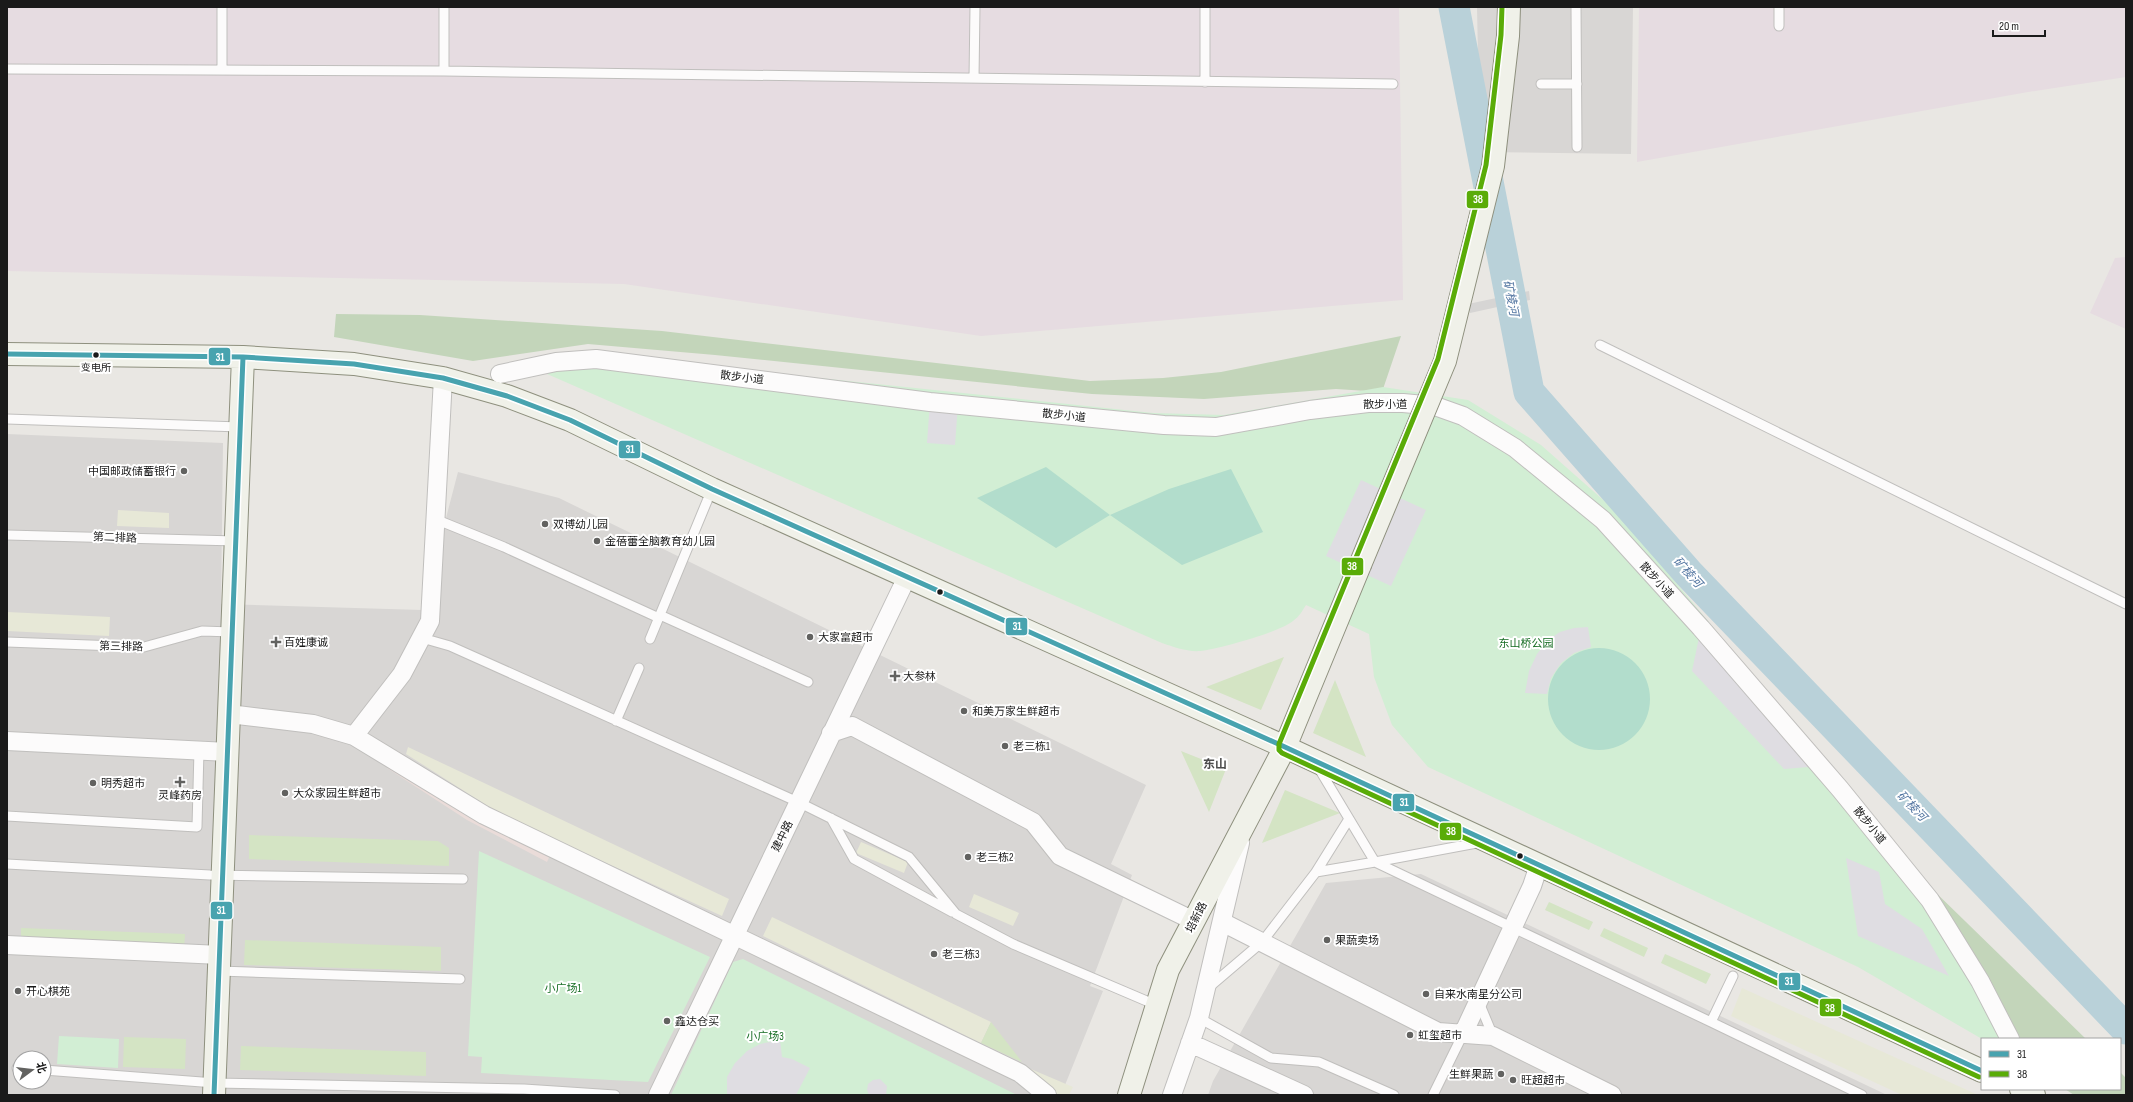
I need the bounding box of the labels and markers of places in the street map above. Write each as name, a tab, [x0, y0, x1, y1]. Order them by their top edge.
marker: 变电所	[91, 350, 101, 360]
place label: 变电所	[81, 362, 111, 374]
place label: 中国邮政储蓄银行	[88, 465, 176, 478]
marker: 中国邮政储蓄银行	[179, 466, 189, 476]
place label: 双博幼儿园	[553, 518, 608, 531]
marker: 双博幼儿园	[540, 519, 550, 529]
place label: 金蓓蕾全脑教育幼儿园	[605, 535, 715, 548]
marker: 金蓓蕾全脑教育幼儿园	[592, 536, 602, 546]
unlabelled marker	[935, 587, 945, 597]
place label: 大家富超市	[818, 631, 873, 644]
marker: 大家富超市	[805, 632, 815, 642]
place label: 百姓康诚	[284, 636, 328, 649]
marker: 百姓康诚	[271, 637, 281, 647]
place label: 大参林	[903, 670, 936, 683]
marker: 大参林	[890, 671, 900, 681]
place label: 和美万家生鲜超市	[972, 705, 1060, 718]
marker: 和美万家生鲜超市	[959, 706, 969, 716]
place label: 老三栋1	[1013, 740, 1050, 753]
marker: 老三栋1	[1000, 741, 1010, 751]
place label: 明秀超市	[101, 777, 145, 790]
marker: 灵峰药房	[175, 777, 185, 787]
marker: 明秀超市	[88, 778, 98, 788]
place label: 大众家园生鲜超市	[293, 787, 381, 800]
marker: 大众家园生鲜超市	[280, 788, 290, 798]
place label: 灵峰药房	[158, 789, 202, 802]
place label: 老三栋2	[976, 851, 1014, 864]
unlabelled marker	[1515, 851, 1525, 861]
marker: 老三栋2	[963, 852, 973, 862]
place label: 果蔬卖场	[1335, 934, 1379, 947]
marker: 果蔬卖场	[1322, 935, 1332, 945]
place label: 老三栋3	[942, 948, 980, 961]
marker: 老三栋3	[929, 949, 939, 959]
place label: 开心棋苑	[26, 985, 70, 998]
marker: 开心棋苑	[13, 986, 23, 996]
place label: 自来水南星分公司	[1434, 988, 1522, 1001]
marker: 自来水南星分公司	[1421, 989, 1431, 999]
place label: 鑫达仓买	[675, 1015, 719, 1028]
marker: 鑫达仓买	[662, 1016, 672, 1026]
place label: 虹玺超市	[1418, 1029, 1462, 1042]
marker: 虹玺超市	[1405, 1030, 1415, 1040]
place label: 生鲜果蔬	[1449, 1068, 1493, 1081]
marker: 生鲜果蔬	[1496, 1069, 1506, 1079]
place label: 旺超超市	[1521, 1074, 1565, 1087]
marker: 旺超超市	[1508, 1075, 1518, 1085]

